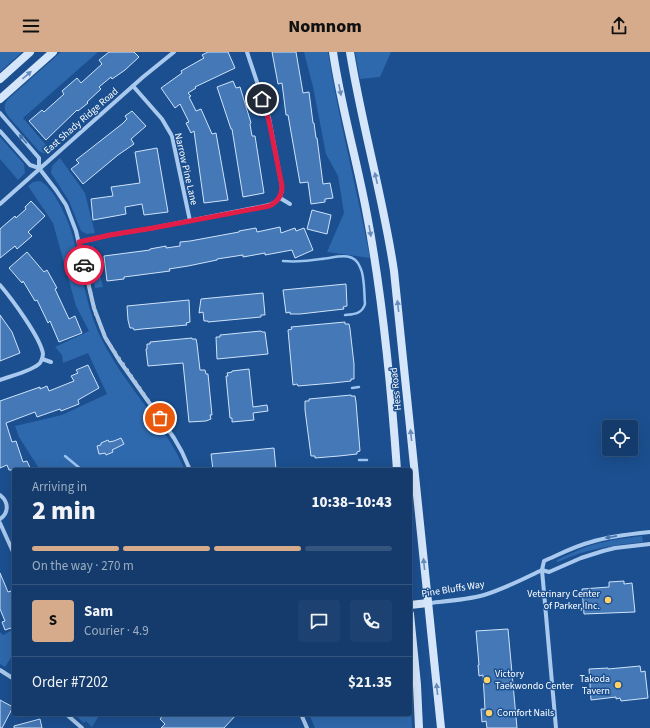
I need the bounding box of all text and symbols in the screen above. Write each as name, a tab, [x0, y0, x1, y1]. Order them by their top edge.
text: Nomnom	[288, 14, 362, 39]
icon: menu	[20, 15, 42, 37]
icon: share	[608, 15, 630, 37]
one-way arrow	[21, 71, 32, 80]
pin	[245, 82, 279, 116]
one-way arrow	[337, 84, 343, 97]
street label: East Shady Ridge Road	[41, 85, 121, 157]
icon: home	[251, 88, 273, 110]
street label: Narrow Pine Lane	[171, 131, 201, 207]
one-way arrow	[19, 135, 28, 144]
one-way arrow	[373, 172, 379, 184]
one-way arrow	[367, 225, 373, 237]
courier	[64, 245, 104, 285]
icon: car	[73, 254, 95, 276]
one-way arrow	[395, 300, 401, 312]
street label: Hess Road	[387, 367, 405, 411]
pin	[143, 401, 177, 435]
icon: bag	[149, 407, 171, 429]
map controls	[602, 420, 638, 456]
button: locate	[602, 420, 638, 456]
one-way arrow	[408, 429, 414, 441]
text: Arriving in	[32, 478, 87, 496]
text: 2 min	[32, 492, 96, 529]
text: 10:38–10:43	[311, 492, 392, 513]
one-way arrow	[605, 534, 617, 540]
text: On the way · 270 m	[32, 557, 134, 575]
one-way arrow	[421, 558, 428, 571]
street label: Pine Bluffs Way	[420, 577, 486, 601]
place label: Veterinary Center of Parker, Inc.	[527, 587, 601, 613]
marker: Veterinary Center of Parker, Inc.	[603, 595, 613, 605]
button: chat	[298, 600, 340, 642]
button: phone	[350, 600, 392, 642]
text: Sam	[84, 601, 113, 622]
text: S	[49, 610, 57, 631]
text: Courier · 4.9	[84, 622, 149, 640]
place label: Victory Taekwondo Center	[495, 667, 574, 693]
text: Order #7202	[32, 672, 108, 693]
text: $21.35	[348, 672, 392, 693]
place label: Takoda Tavern	[580, 672, 610, 698]
marker: Victory Taekwondo Center	[482, 675, 492, 685]
marker: Takoda Tavern	[613, 680, 623, 690]
one-way arrow	[434, 683, 440, 695]
place label: Comfort Nails	[497, 706, 554, 720]
marker: Comfort Nails	[484, 708, 494, 718]

